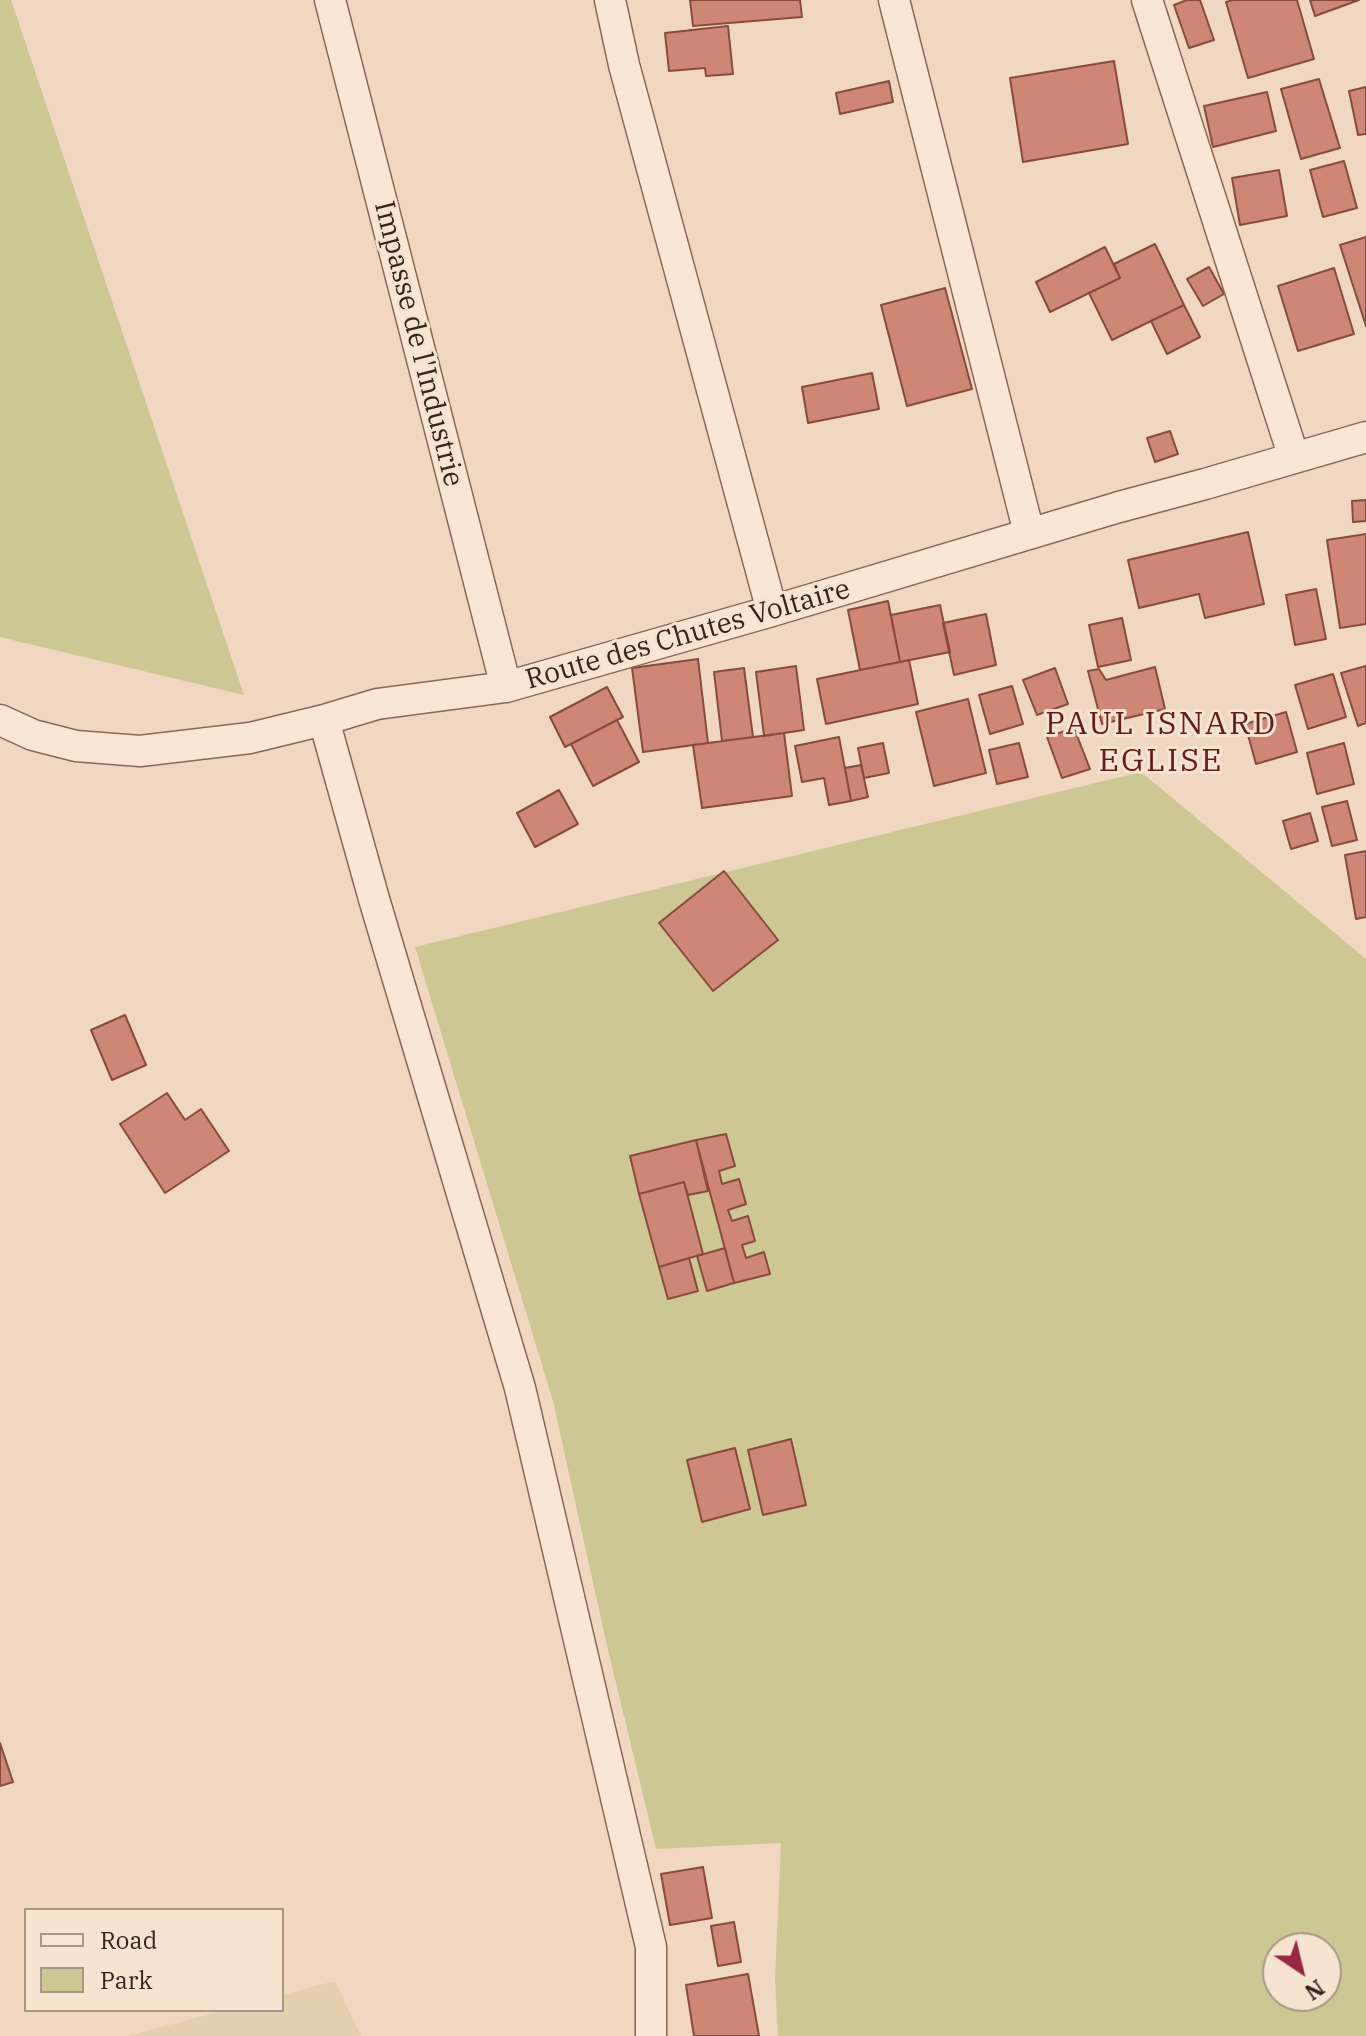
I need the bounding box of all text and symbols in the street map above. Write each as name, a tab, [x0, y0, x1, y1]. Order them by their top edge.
street label: Impasse de l'Industrie	[366, 198, 470, 490]
street label: Route des Chutes Voltaire	[522, 573, 854, 697]
district label: PAUL ISNARD EGLISE	[1045, 706, 1277, 781]
legend	[24, 1908, 284, 2012]
text: Road	[100, 1924, 157, 1956]
north arrow	[1262, 1932, 1342, 2012]
text: Park	[100, 1964, 152, 1996]
text: N	[1299, 1974, 1330, 2007]

